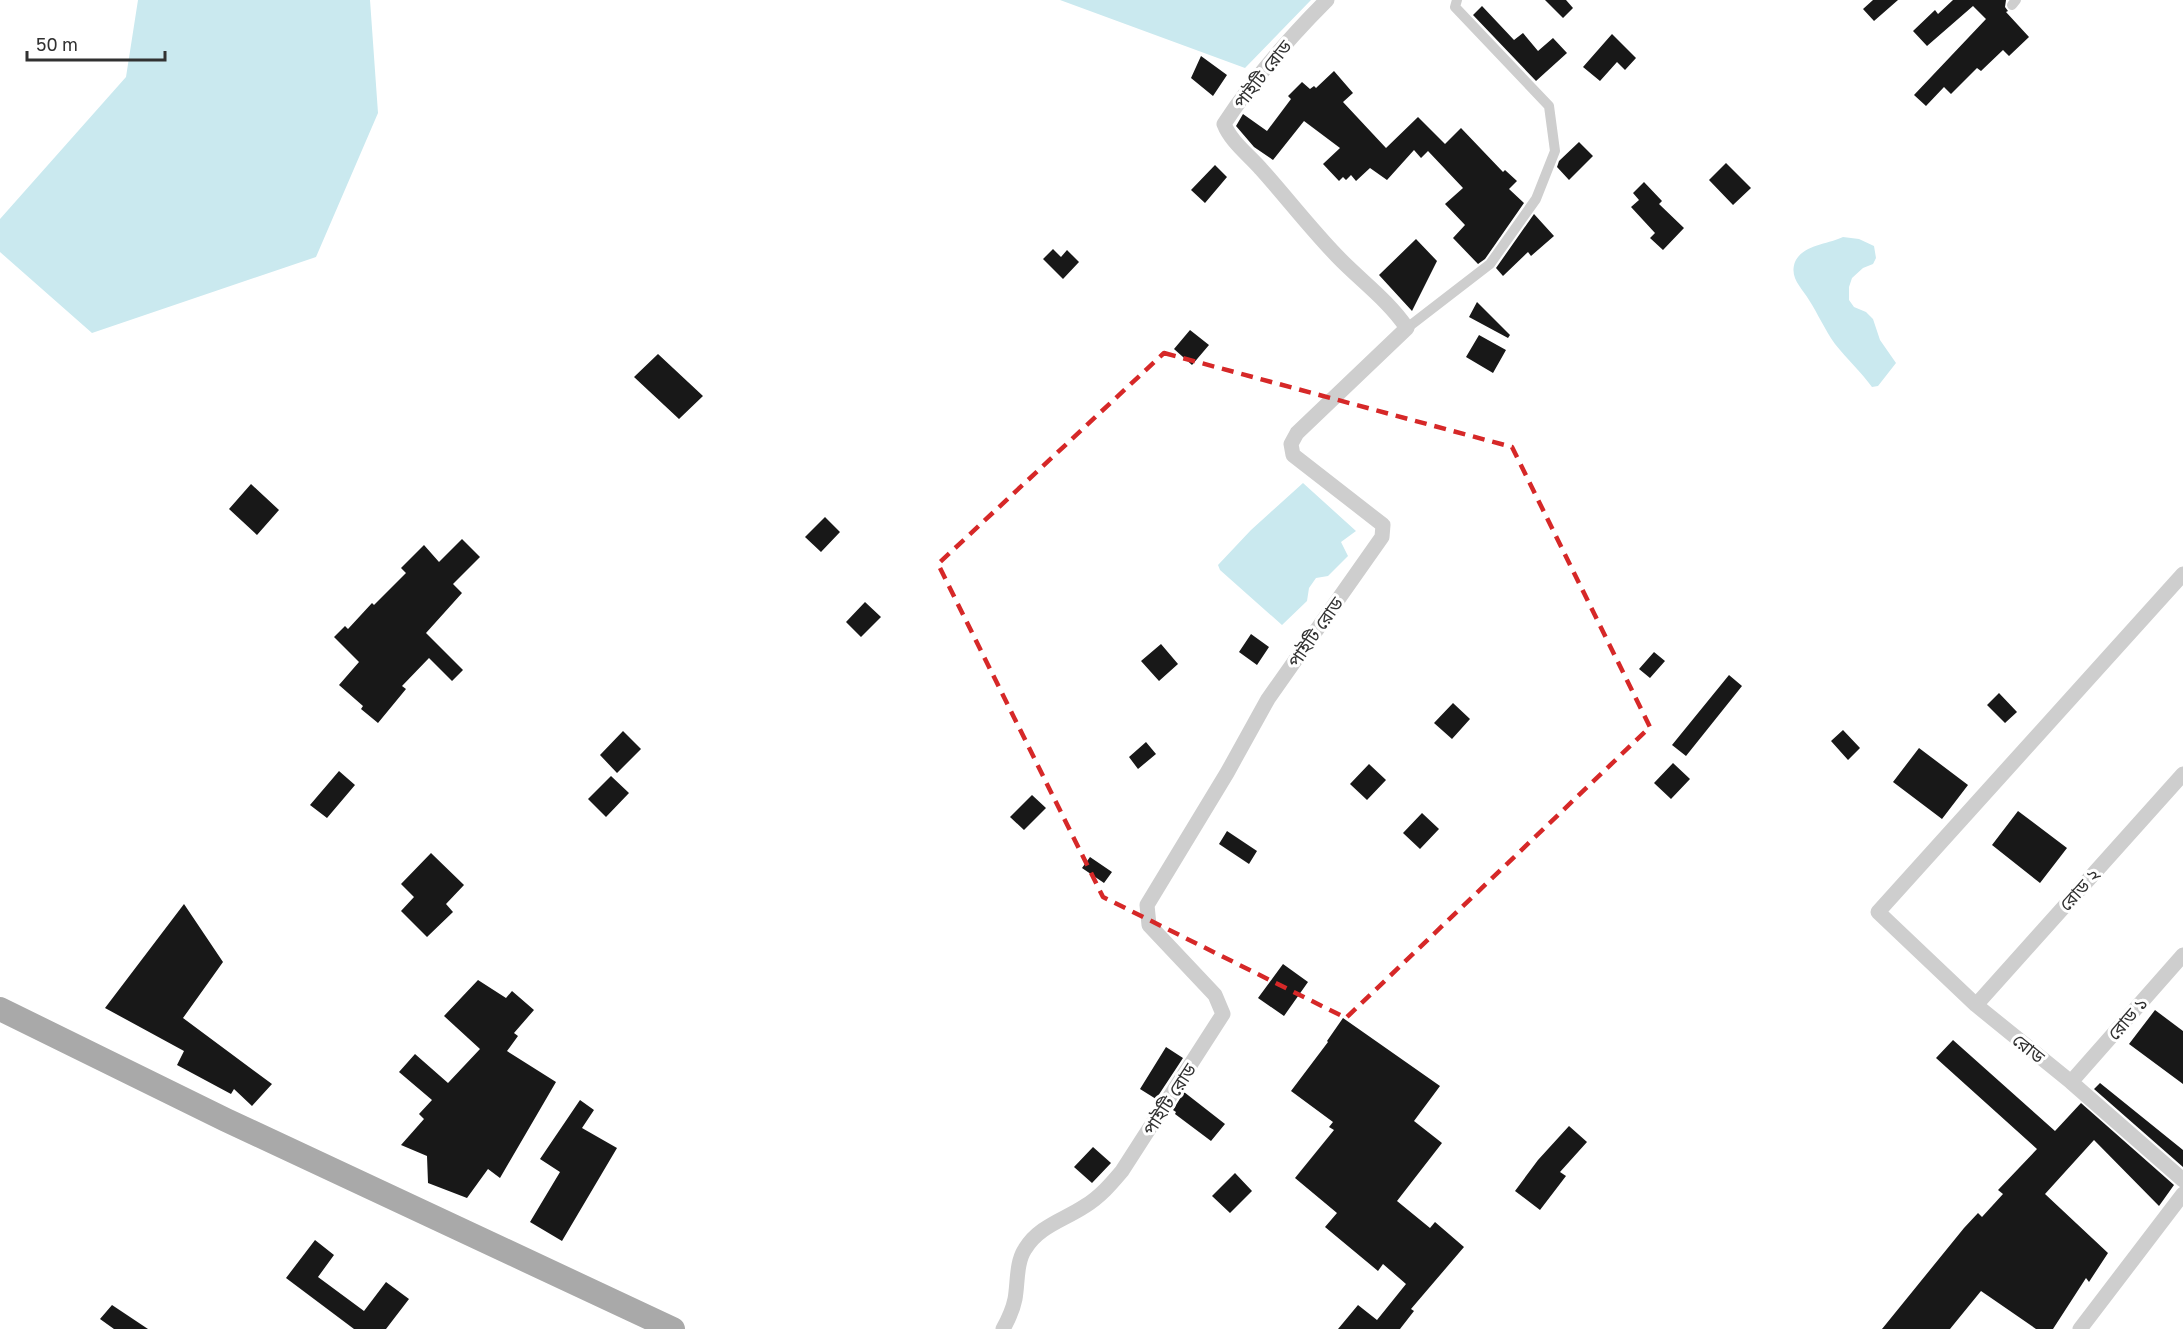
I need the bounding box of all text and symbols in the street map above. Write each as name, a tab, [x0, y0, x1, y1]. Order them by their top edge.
scale bar	[27, 24, 165, 62]
text: 50 m	[36, 33, 78, 55]
street label: পাইটি রোড	[1228, 35, 1296, 113]
street label: পাইটি রোড	[1283, 592, 1347, 672]
street label: রোড ২	[2054, 863, 2104, 915]
street label: রোড ১	[2102, 992, 2152, 1044]
street label: রোড	[2009, 1028, 2050, 1068]
street label: পাইটি রোড	[1138, 1059, 1200, 1139]

